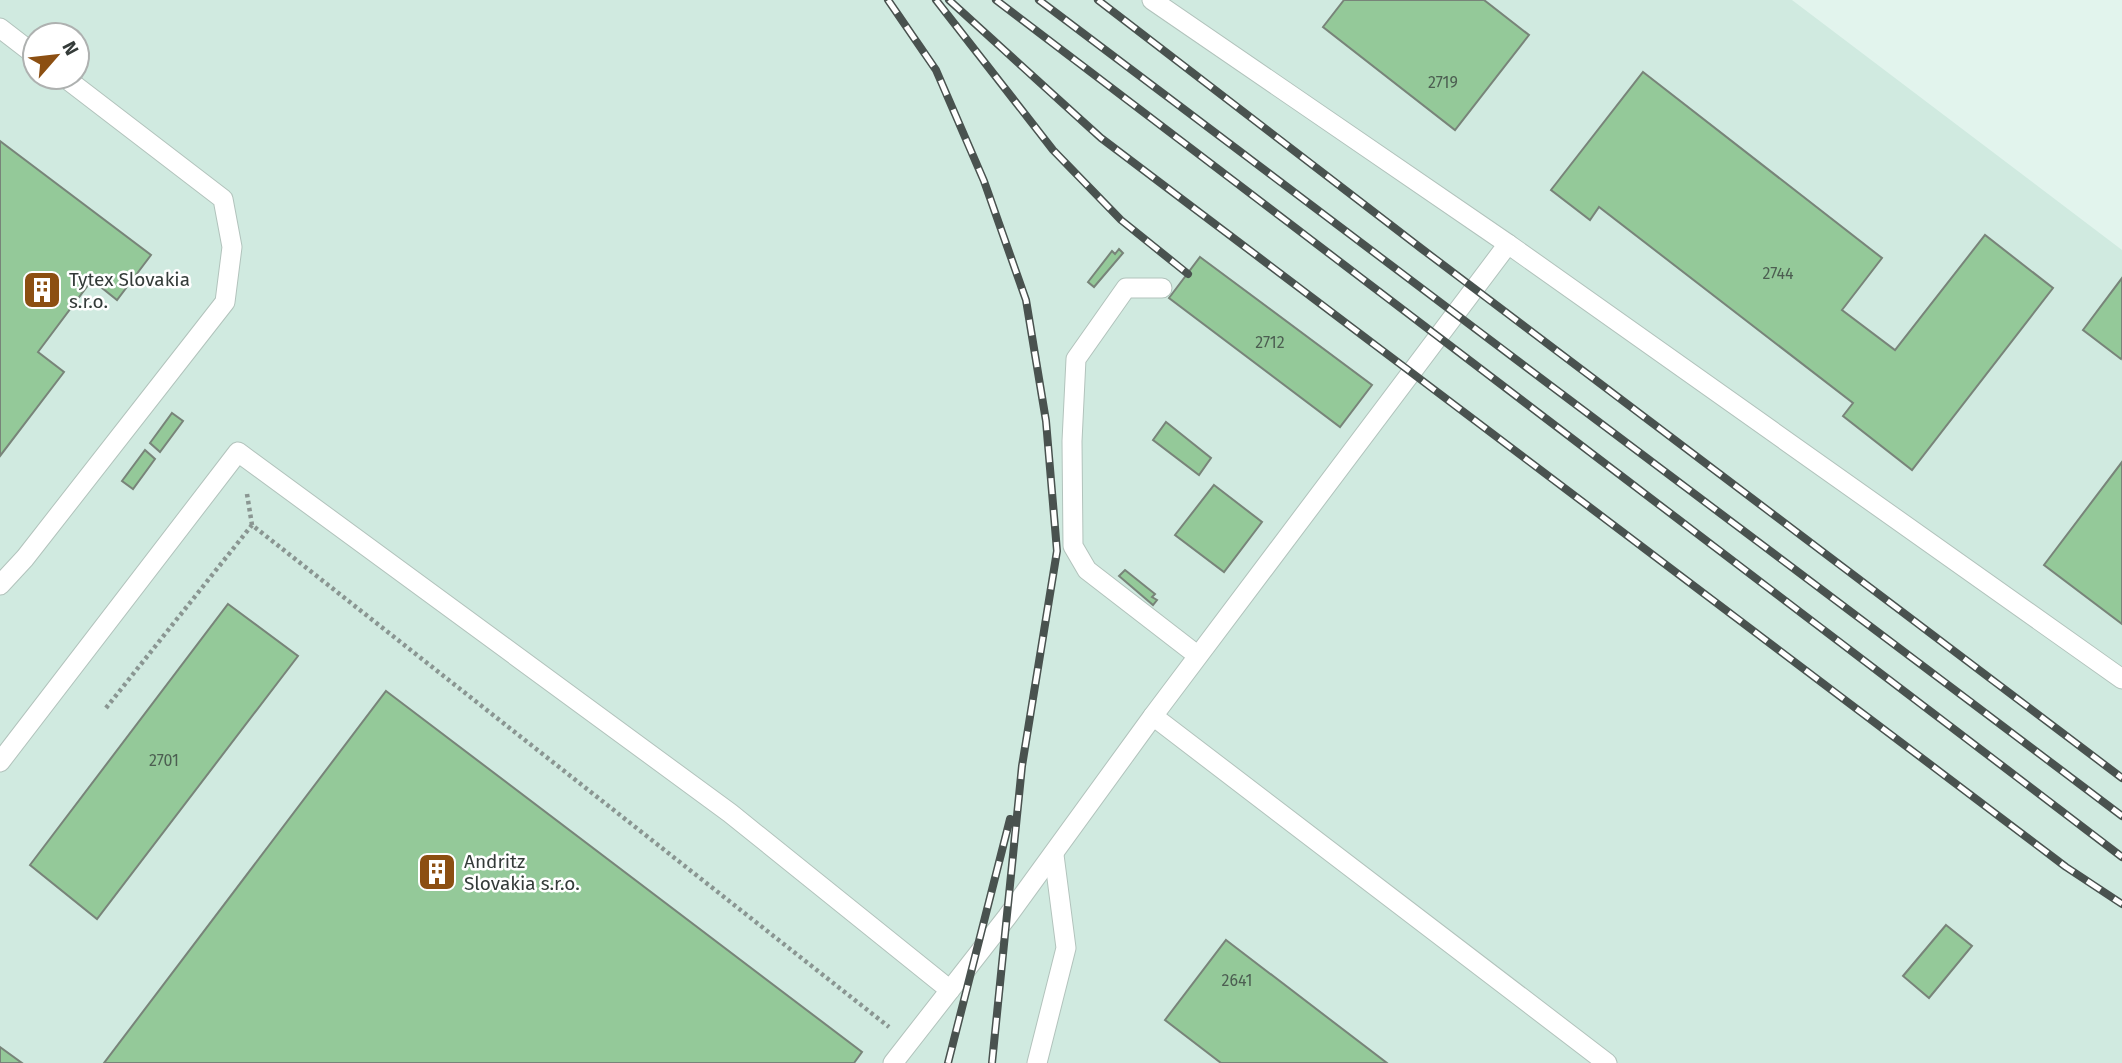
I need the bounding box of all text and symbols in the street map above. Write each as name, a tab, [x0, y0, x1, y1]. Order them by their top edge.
north arrow	[21, 21, 91, 91]
text: N	[57, 37, 84, 59]
house number: 2719	[1428, 73, 1458, 92]
house number: 2744	[1762, 264, 1794, 283]
place label: Tytex Slovakia s.r.o.	[69, 268, 190, 313]
building icon: Tytex Slovakia s.r.o.	[21, 269, 63, 311]
house number: 2712	[1255, 333, 1285, 352]
house number: 2701	[149, 751, 179, 770]
place label: Andritz Slovakia s.r.o.	[464, 850, 580, 895]
building icon: Andritz Slovakia s.r.o.	[416, 851, 458, 893]
house number: 2641	[1222, 971, 1252, 990]

